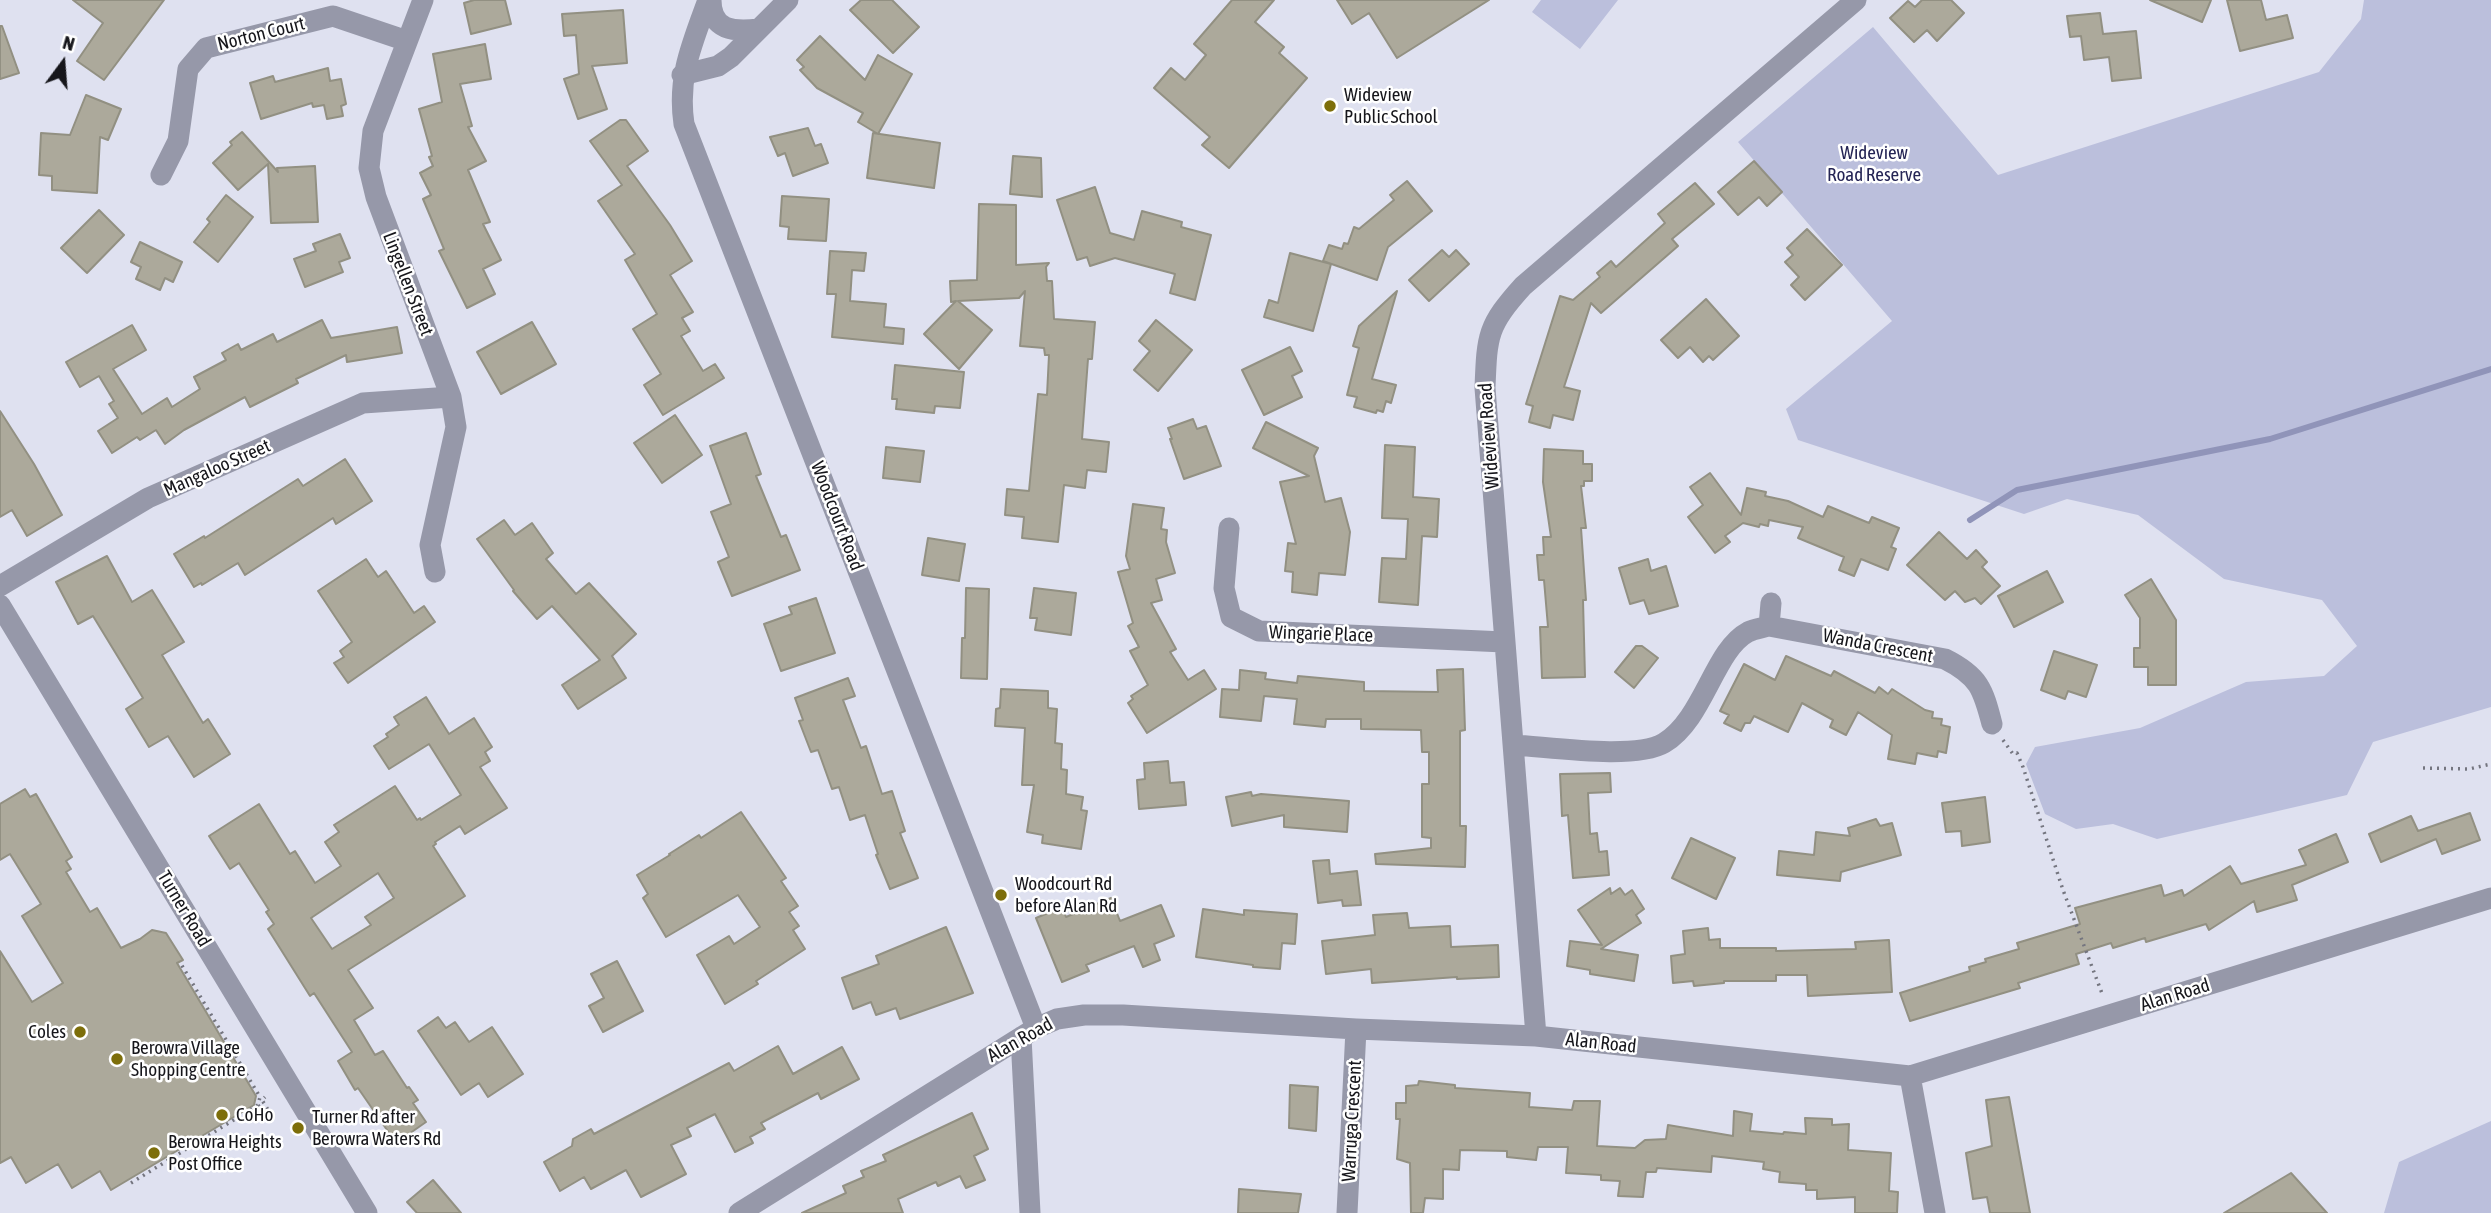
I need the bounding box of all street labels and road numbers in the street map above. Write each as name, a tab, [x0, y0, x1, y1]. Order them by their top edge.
street label: Norton Court	[215, 12, 307, 56]
street label: Lingellen Street	[378, 229, 438, 339]
street label: Wideview Road	[1474, 382, 1504, 490]
street label: Mangaloo Street	[160, 434, 274, 502]
street label: Woodcourt Road	[806, 458, 868, 574]
street label: Wingarie Place	[1269, 621, 1373, 647]
street label: Wanda Crescent	[1821, 624, 1935, 668]
street label: Turner Road	[152, 867, 216, 951]
street label: Alan Road	[2138, 974, 2212, 1016]
street label: Alan Road	[983, 1013, 1057, 1067]
street label: Alan Road	[1564, 1028, 1638, 1058]
street label: Warruga Crescent	[1337, 1060, 1367, 1182]

